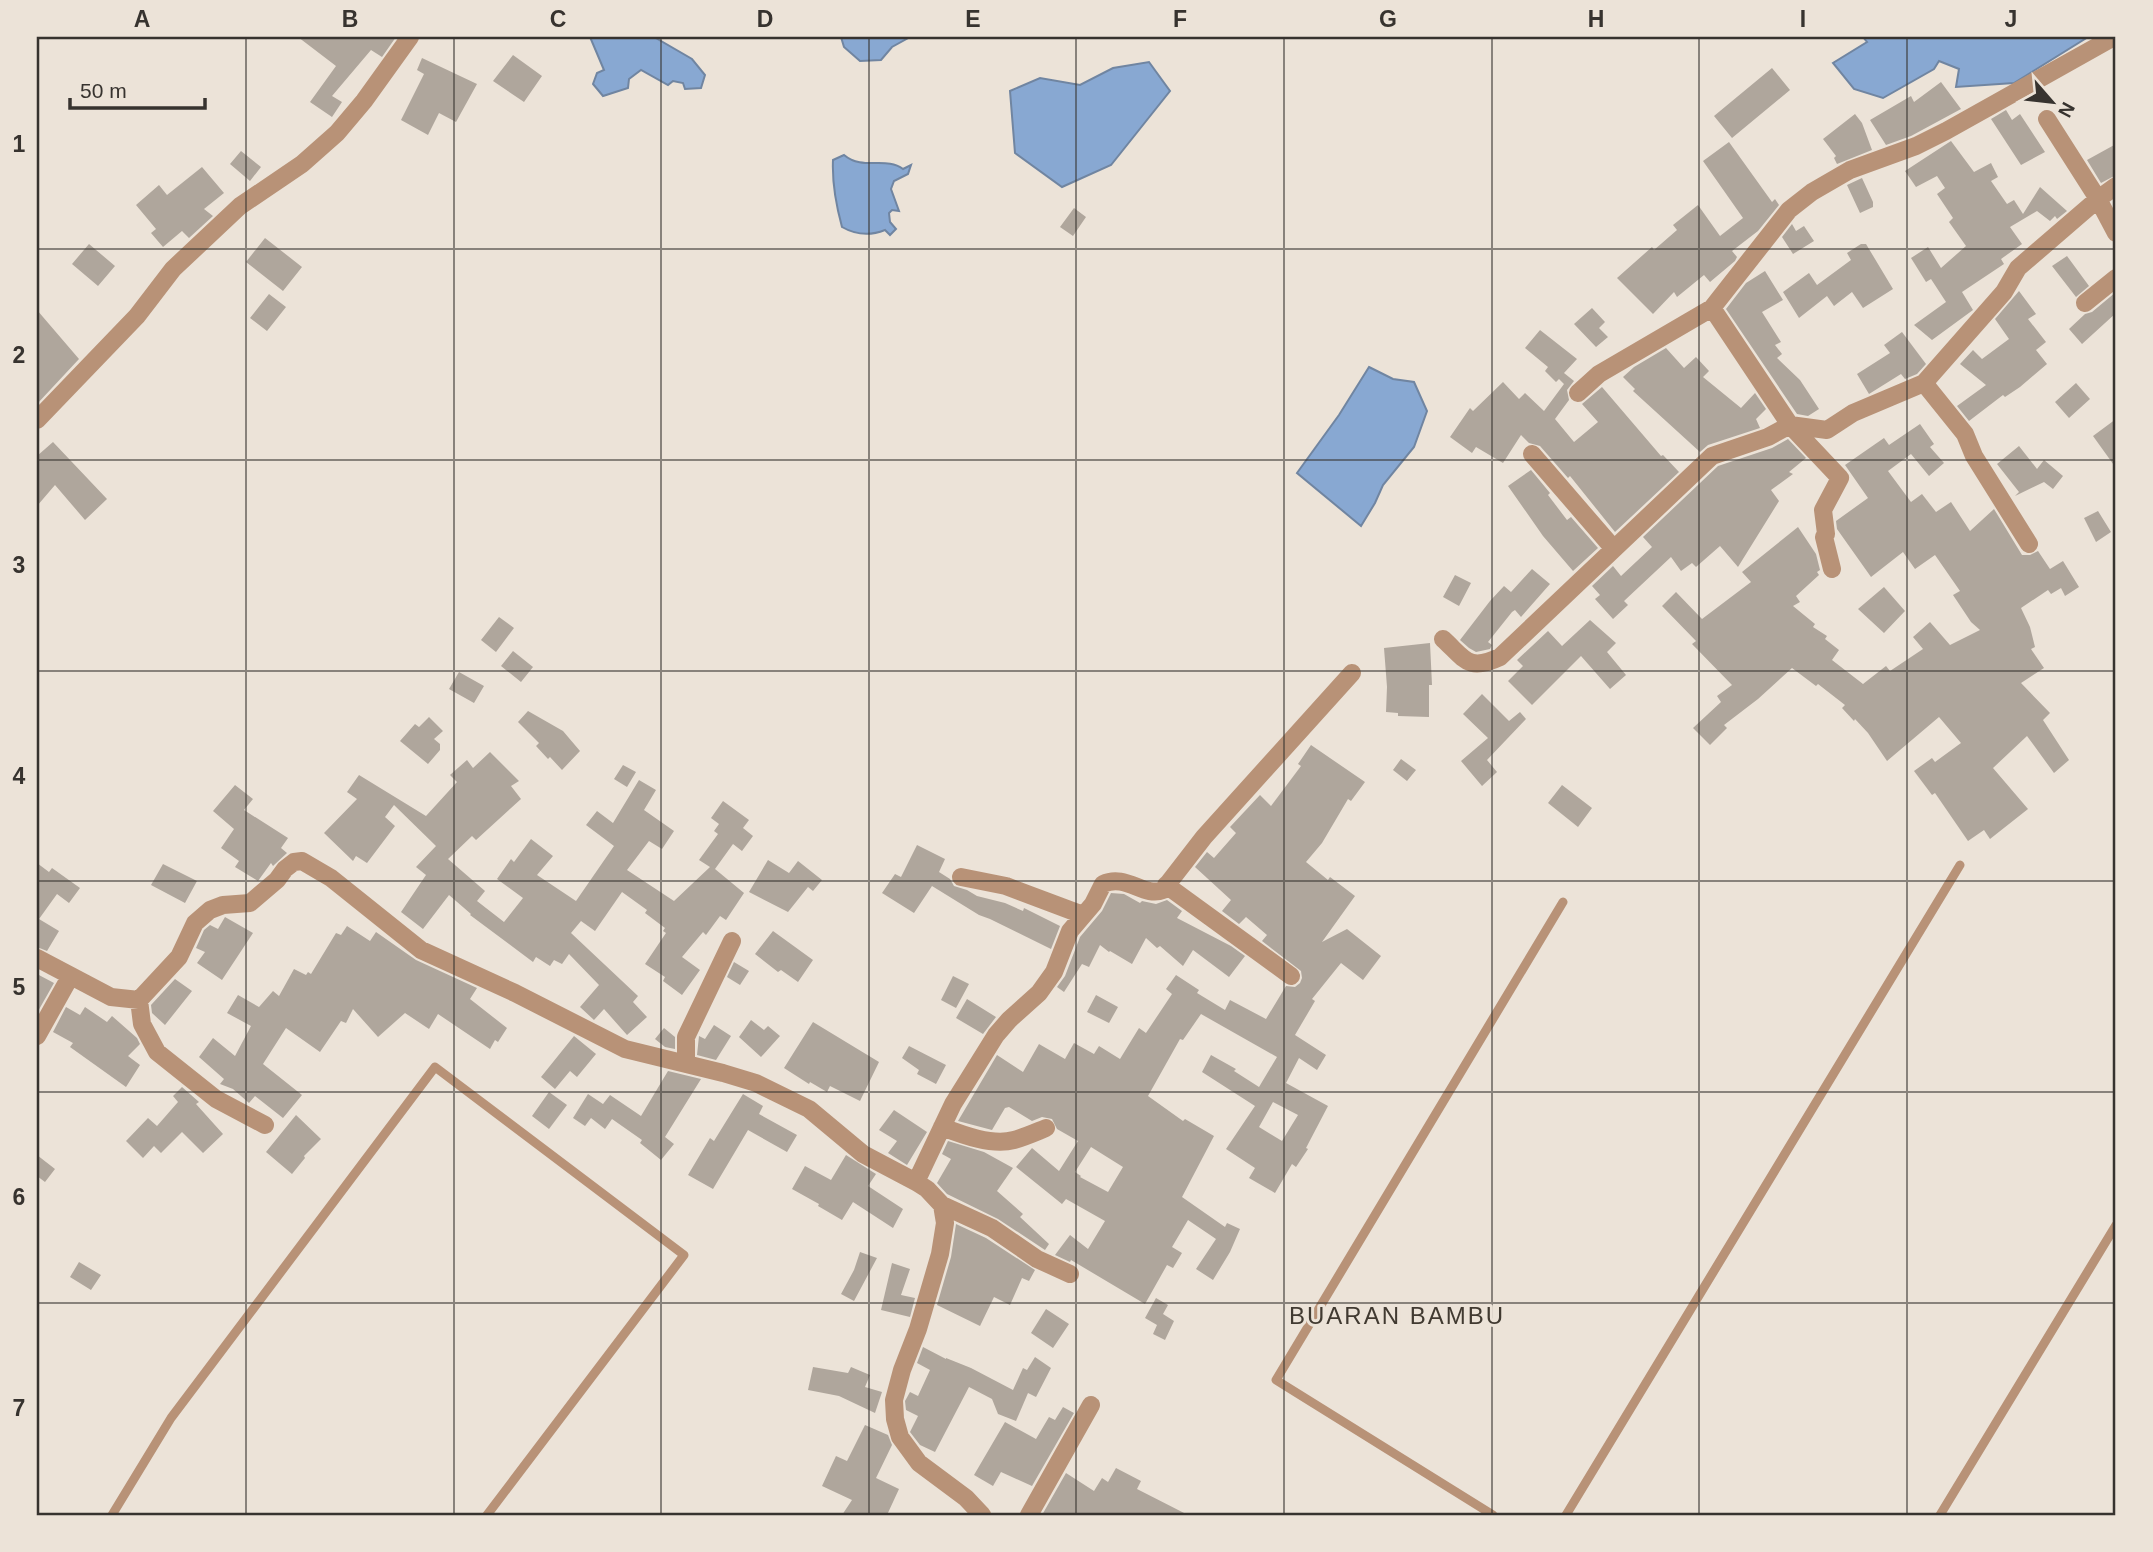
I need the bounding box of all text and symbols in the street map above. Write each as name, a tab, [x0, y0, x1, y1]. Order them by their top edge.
text: A	[134, 6, 150, 32]
text: B	[342, 6, 358, 32]
text: C	[550, 6, 566, 32]
text: D	[757, 6, 773, 32]
text: E	[965, 6, 981, 32]
text: F	[1173, 6, 1187, 32]
text: G	[1379, 6, 1397, 32]
text: H	[1588, 6, 1604, 32]
text: I	[1800, 6, 1806, 32]
text: J	[2005, 6, 2017, 32]
scale bar	[70, 66, 205, 110]
north arrow	[2016, 66, 2086, 136]
text: 50 m	[80, 79, 127, 102]
text: N	[2054, 99, 2079, 121]
text: 1	[13, 131, 26, 157]
text: 2	[13, 342, 25, 368]
text: 3	[13, 552, 25, 578]
text: 4	[13, 763, 26, 789]
text: 5	[13, 974, 26, 1000]
text: 6	[13, 1184, 25, 1210]
district label: BUARAN BAMBU	[1289, 1302, 1505, 1329]
text: 7	[13, 1395, 25, 1421]

